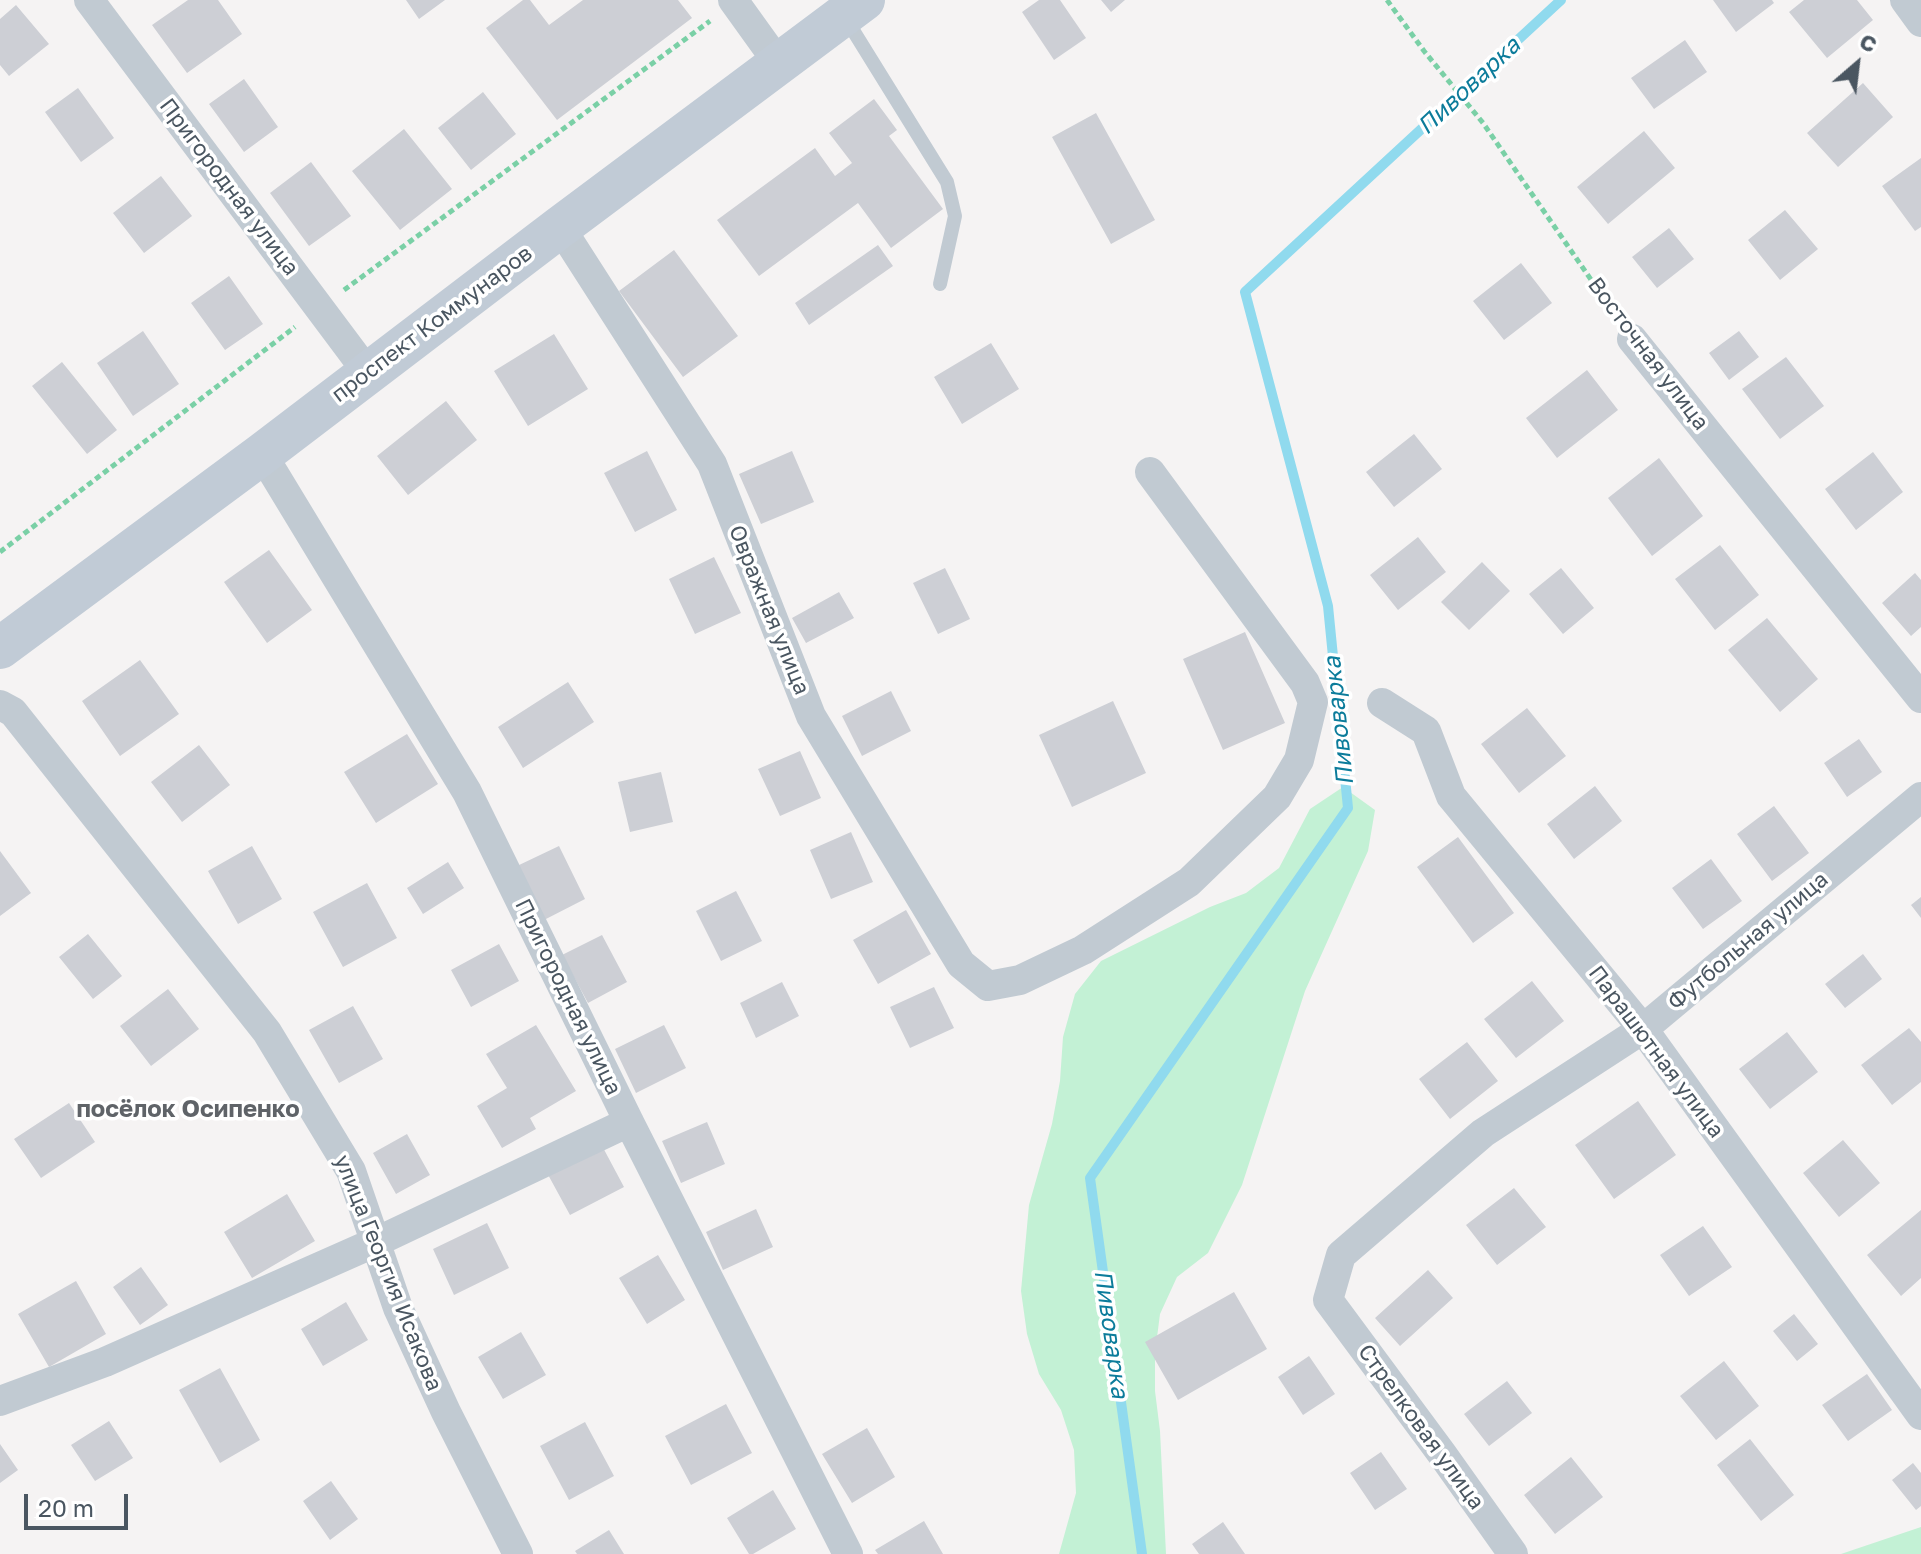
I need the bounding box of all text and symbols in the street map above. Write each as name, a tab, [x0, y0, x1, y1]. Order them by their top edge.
north arrow	[1817, 24, 1897, 104]
text: С	[1855, 27, 1882, 58]
water label: Пивоварка	[1412, 31, 1526, 141]
street label: Пригородная улица	[154, 93, 304, 281]
street label: проспект Коммунаров	[327, 240, 537, 408]
street label: Восточная улица	[1582, 272, 1714, 436]
street label: Овражная улица	[723, 521, 815, 699]
water label: Пивоварка	[1318, 655, 1360, 787]
street label: Футбольная улица	[1662, 866, 1834, 1016]
street label: Пригородная улица	[509, 895, 627, 1099]
street label: Парашютная улица	[1583, 961, 1729, 1143]
district label: посёлок Осипенко	[76, 1095, 300, 1123]
street label: улица Георгия Исакова	[328, 1151, 448, 1395]
water label: Пивоварка	[1088, 1268, 1134, 1400]
street label: Стрелковая улица	[1352, 1339, 1490, 1515]
scale bar	[28, 1478, 132, 1528]
text: 20 m	[38, 1493, 94, 1522]

